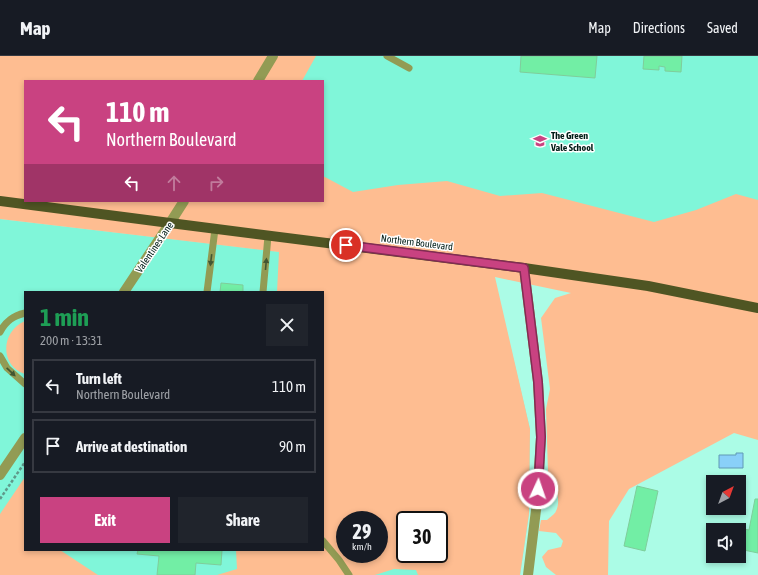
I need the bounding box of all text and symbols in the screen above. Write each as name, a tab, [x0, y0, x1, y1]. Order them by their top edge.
text: Map	[20, 17, 51, 39]
text: Map	[588, 20, 611, 36]
text: Directions	[633, 20, 685, 36]
text: Saved	[707, 20, 738, 36]
icon: left	[40, 96, 92, 148]
text: 110 m	[106, 96, 169, 128]
text: Northern Boulevard	[106, 129, 237, 150]
place label: The Green Vale School	[550, 130, 594, 153]
school or university icon: The Green Vale School	[532, 133, 548, 149]
icon: left	[121, 172, 143, 194]
icon: ahead	[163, 172, 185, 194]
icon: right	[205, 172, 227, 194]
street label: Valentines Lane	[133, 220, 176, 275]
pin	[329, 228, 363, 262]
street label: Northern Boulevard	[380, 233, 454, 252]
icon: arrive	[335, 234, 357, 256]
one-way arrow	[208, 254, 214, 266]
one-way arrow	[262, 258, 269, 270]
text: 1 min	[40, 304, 89, 331]
button: close	[266, 304, 308, 346]
text: 200 m · 13:31	[40, 333, 103, 348]
one-way arrow	[6, 367, 16, 376]
text: Turn left	[76, 370, 122, 387]
icon: left	[42, 375, 64, 397]
text: 110 m	[272, 378, 306, 395]
text: Northern Boulevard	[76, 387, 170, 402]
icon: arrive	[42, 435, 64, 457]
text: Arrive at destination	[76, 438, 187, 455]
text: 90 m	[279, 438, 306, 455]
position arrow	[517, 468, 559, 510]
north arrow	[706, 475, 746, 515]
map controls	[706, 475, 746, 563]
button: Exit	[40, 497, 170, 543]
button: Share	[178, 497, 308, 543]
speed limit sign: 30	[396, 511, 448, 563]
text: 29	[353, 520, 371, 543]
button: sound	[706, 523, 746, 563]
text: km/h	[352, 541, 372, 552]

